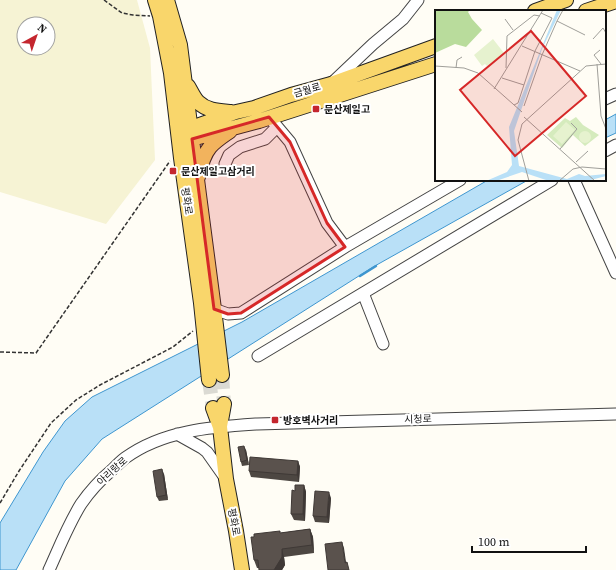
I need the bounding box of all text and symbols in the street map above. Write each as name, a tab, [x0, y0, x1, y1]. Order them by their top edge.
inset map	[435, 10, 606, 181]
north arrow	[16, 16, 56, 56]
text: N	[34, 20, 50, 37]
street label: 금월로	[292, 80, 322, 100]
place label: 문산제일고	[324, 103, 371, 116]
marker: 문산제일고	[311, 104, 321, 114]
place label: 문산제일고삼거리	[181, 165, 255, 178]
marker: 문산제일고삼거리	[168, 166, 178, 176]
street label: 평화로	[179, 186, 195, 216]
street label: 시청로	[404, 412, 432, 426]
place label: 방호벽사거리	[283, 414, 338, 427]
marker: 방호벽사거리	[270, 415, 280, 425]
street label: 아리랑로	[94, 454, 130, 488]
street label: 평화로	[225, 507, 243, 537]
scale bar	[472, 528, 586, 554]
text: 100 m	[478, 534, 510, 550]

